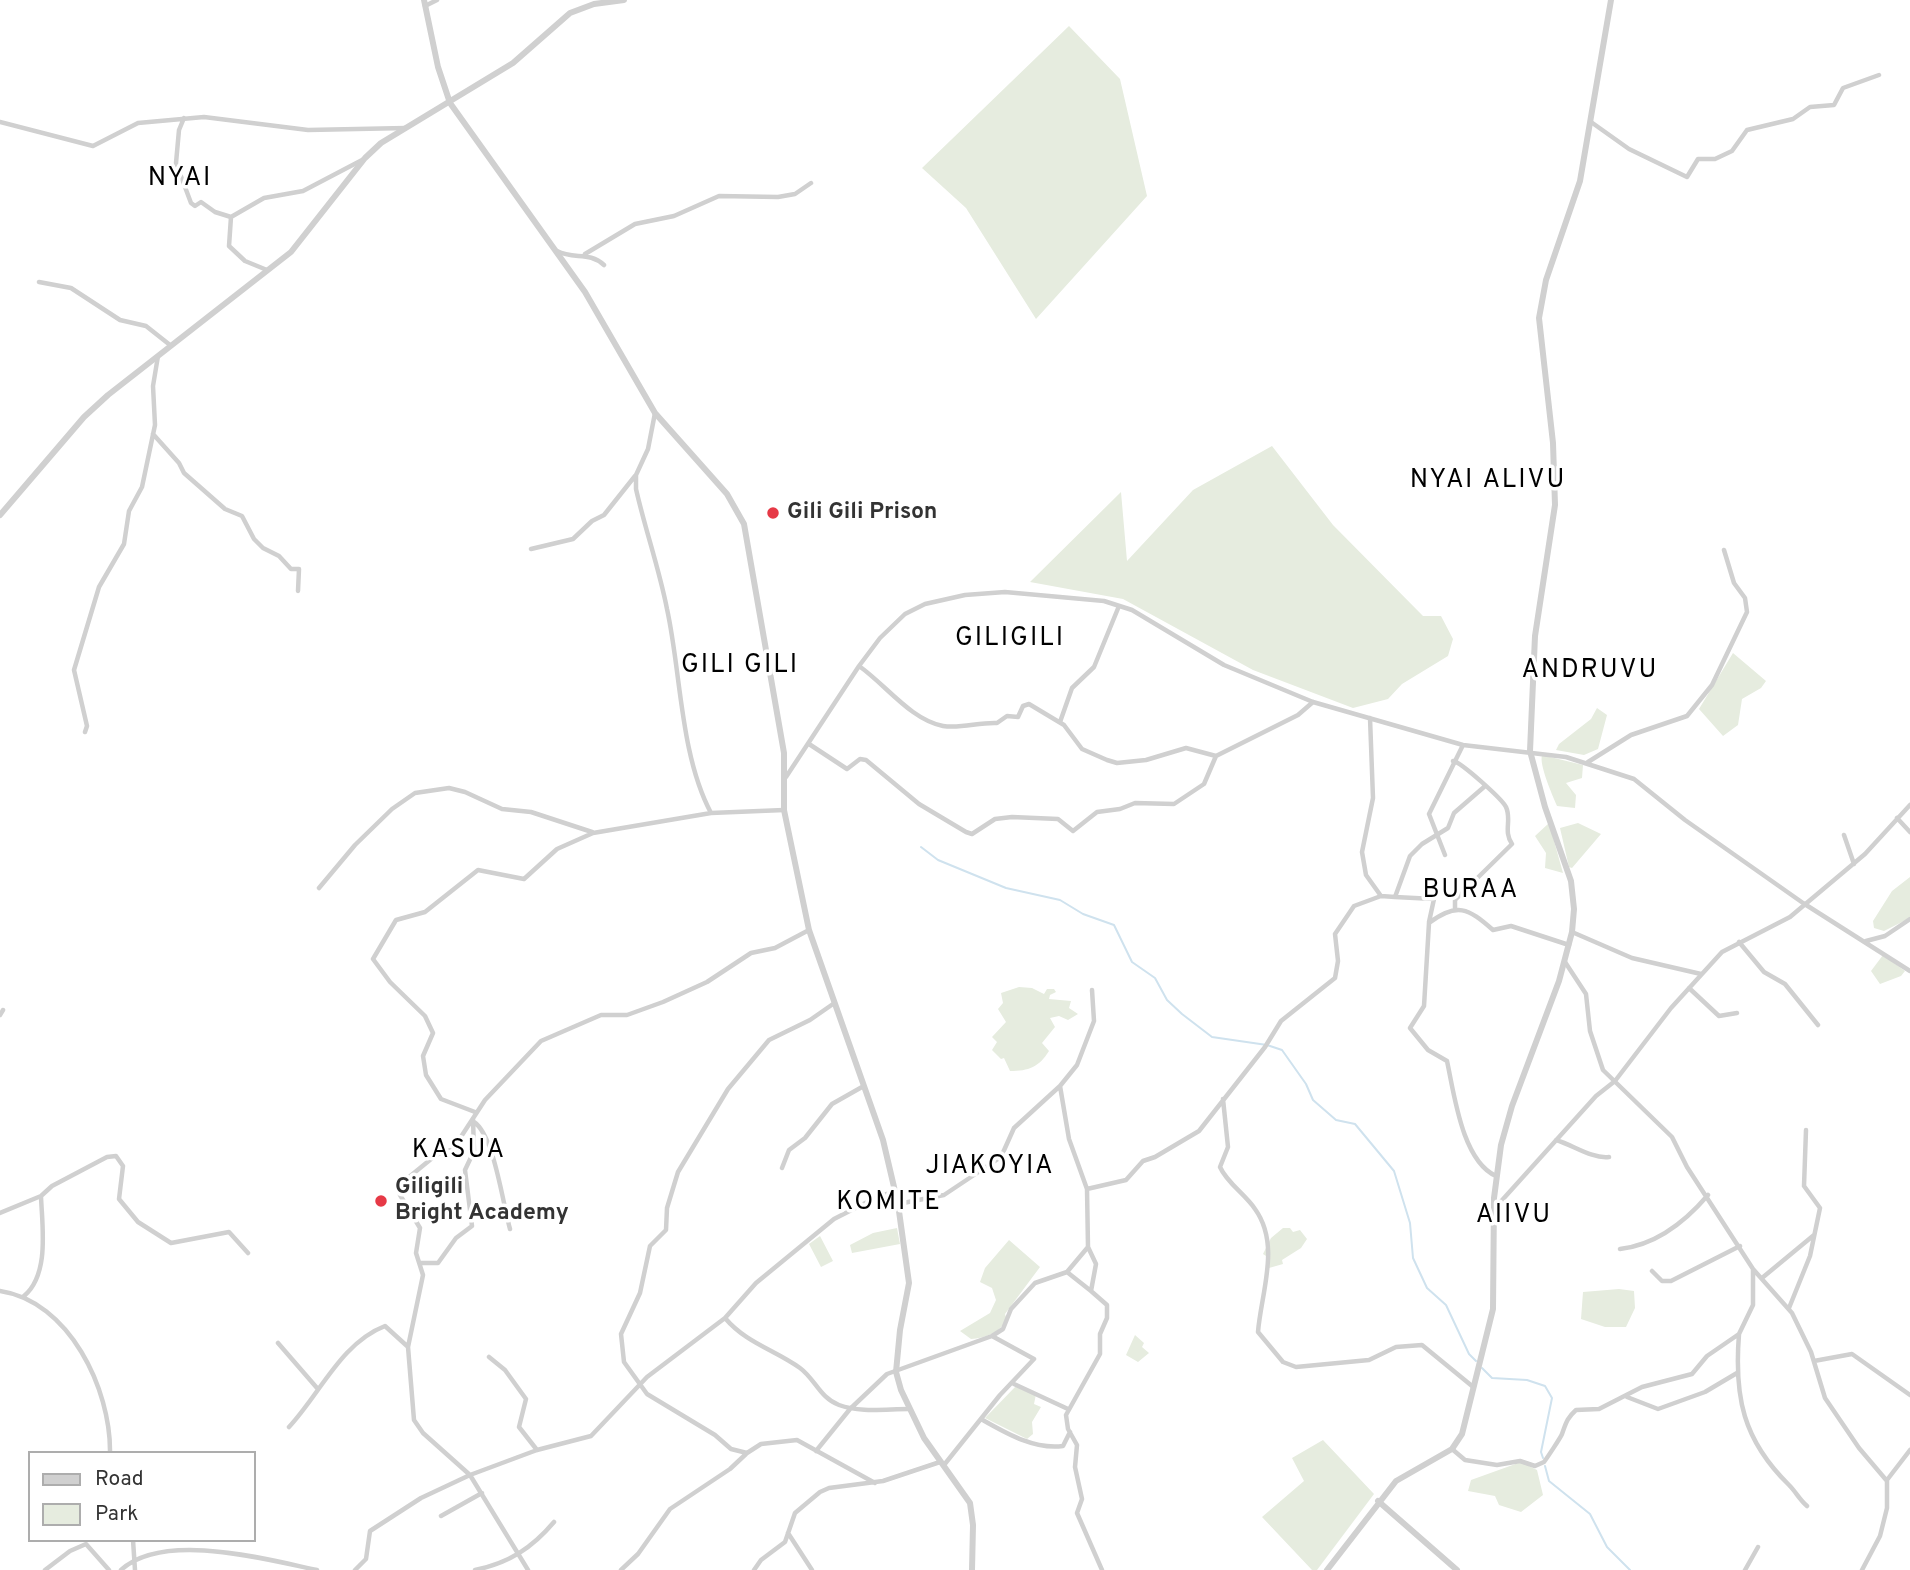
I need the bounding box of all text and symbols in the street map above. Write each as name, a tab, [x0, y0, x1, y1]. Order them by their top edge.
district label: NYAI	[148, 164, 212, 196]
district label: NYAI ALIVU	[1411, 466, 1565, 498]
place label: Gili Gili Prison	[787, 499, 937, 527]
marker: Gili Gili Prison	[765, 505, 781, 521]
district label: GILIGILI	[956, 624, 1064, 656]
district label: GILI GILI	[682, 651, 798, 683]
district label: ANDRUVU	[1522, 656, 1658, 688]
district label: BURAA	[1423, 876, 1519, 908]
district label: KASUA	[412, 1136, 506, 1168]
district label: JIAKOYIA	[926, 1152, 1054, 1184]
place label: Giligili Bright Academy	[395, 1174, 569, 1228]
district label: KOMITE	[837, 1188, 941, 1220]
marker: Giligili Bright Academy	[373, 1193, 389, 1209]
district label: AIIVU	[1476, 1201, 1552, 1233]
legend	[28, 1451, 256, 1542]
text: Road	[95, 1466, 144, 1493]
text: Park	[95, 1501, 138, 1528]

